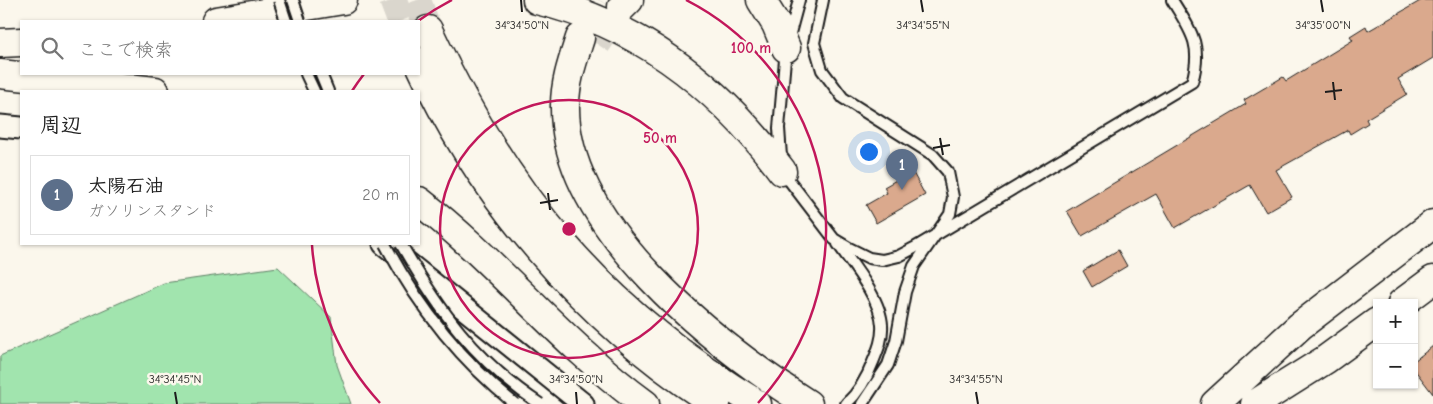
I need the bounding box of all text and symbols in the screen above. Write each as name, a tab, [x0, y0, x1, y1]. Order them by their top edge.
text: 34°34'50"N	[495, 18, 549, 32]
text: 34°34'55"N	[896, 18, 950, 32]
text: 34°35'00"N	[1295, 18, 1351, 32]
search box	[20, 20, 420, 75]
icon: search	[38, 34, 66, 62]
text: ここで検索	[78, 39, 173, 61]
text: 100 m	[731, 39, 771, 57]
text: 周辺	[40, 113, 82, 137]
text: 50 m	[643, 129, 677, 147]
your location	[856, 139, 882, 165]
pin: 1	[886, 149, 918, 190]
text: 太陽石油	[88, 175, 164, 197]
text: 1	[54, 186, 60, 204]
text: 20 m	[362, 186, 399, 204]
text: ガソリンスタンド	[88, 202, 216, 220]
centre of rings	[560, 220, 578, 238]
map controls	[1373, 299, 1418, 389]
button: +	[1373, 299, 1418, 344]
button: −	[1373, 344, 1418, 389]
text: 34°34'45"N	[149, 372, 201, 386]
text: 34°34'50"N	[549, 372, 603, 386]
text: 34°34'55"N	[949, 372, 1003, 386]

